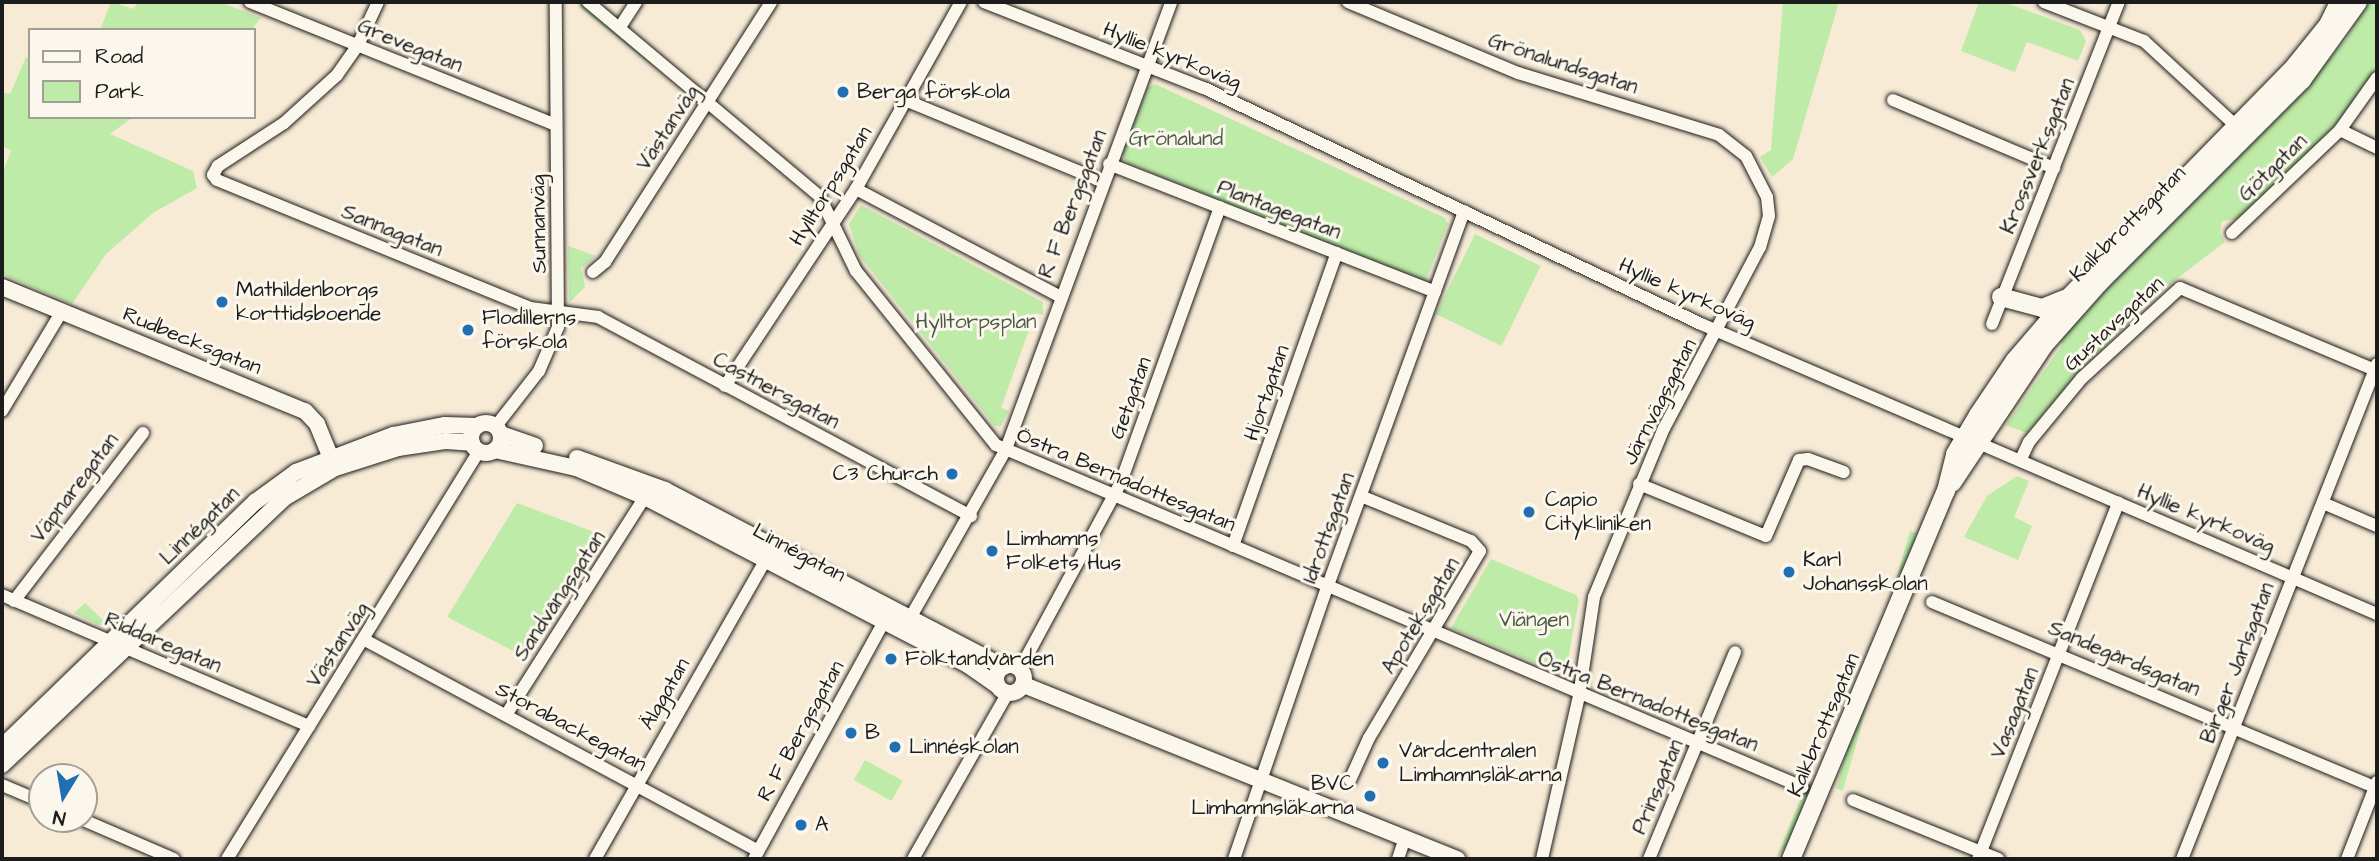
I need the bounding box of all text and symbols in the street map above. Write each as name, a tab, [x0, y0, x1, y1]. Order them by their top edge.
street label: Grevegatan	[354, 14, 466, 78]
street label: Hyllie kyrkoväg	[1099, 17, 1245, 95]
legend	[28, 28, 256, 119]
street label: Grönalundsgatan	[1485, 28, 1641, 100]
text: Road	[95, 42, 143, 71]
street label: Krossverksgatan	[1995, 74, 2081, 238]
text: Park	[95, 77, 144, 106]
place label: Berga förskola	[857, 79, 1010, 105]
street label: Västanväg	[631, 81, 705, 175]
marker: Berga förskola	[835, 84, 851, 100]
street label: Hylltorpsgatan	[784, 122, 878, 250]
street label: R F Bergsgatan	[1033, 126, 1113, 282]
park label: Grönalund	[1129, 126, 1223, 152]
street label: Götgatan	[2233, 129, 2313, 207]
street label: Kalkbrottsgatan	[2065, 161, 2191, 287]
street label: Sunnanväg	[526, 174, 552, 274]
street label: Plantagegatan	[1214, 175, 1344, 245]
street label: Sannagatan	[338, 199, 446, 263]
street label: Hyllie kyrkoväg	[1615, 253, 1759, 335]
street label: Gustavsgatan	[2059, 271, 2169, 377]
place label: Mathildenborgs korttidsboende	[236, 277, 381, 327]
marker: Mathildenborgs korttidsboende	[214, 294, 230, 310]
street label: Rudbecksgatan	[119, 302, 265, 380]
place label: Flodillerns förskola	[482, 305, 576, 355]
park label: Hylltorpsplan	[915, 309, 1037, 335]
marker: Flodillerns förskola	[460, 322, 476, 338]
street label: Järnvägsgatan	[1617, 335, 1703, 469]
street label: Hjortgatan	[1239, 342, 1295, 444]
street label: Castnersgatan	[708, 347, 844, 435]
street label: Getgatan	[1105, 353, 1157, 443]
street label: Östra Bernadottesgatan	[1013, 422, 1239, 538]
street label: Väpnaregatan	[26, 428, 124, 548]
place label: C3 Church	[833, 461, 938, 487]
marker: C3 Church	[944, 466, 960, 482]
street label: Idrottsgatan	[1297, 469, 1361, 587]
street label: Hyllie kyrkoväg	[2133, 479, 2279, 559]
street label: Linnégatan	[155, 482, 245, 570]
place label: Capio Citykliniken	[1545, 487, 1651, 537]
marker: Capio Citykliniken	[1519, 502, 1539, 522]
street label: Linnégatan	[748, 518, 850, 588]
street label: Sandvångsgatan	[509, 526, 611, 666]
place label: Limhamns Folkets Hus	[1006, 526, 1121, 576]
marker: Limhamns Folkets Hus	[984, 543, 1000, 559]
place label: Karl Johansskolan	[1803, 547, 1928, 597]
street label: Apoteksgatan	[1376, 553, 1466, 679]
marker: Karl Johansskolan	[1781, 564, 1797, 580]
street label: Birger Jarlsgatan	[2196, 579, 2280, 747]
street label: Västanväg	[301, 598, 375, 692]
street label: Riddaregatan	[101, 607, 225, 679]
park label: Viängen	[1499, 607, 1569, 633]
street label: Sandegårdsgatan	[2044, 616, 2204, 702]
place label: Folktandvården	[905, 646, 1054, 672]
street label: Östra Bernadottesgatan	[1534, 646, 1762, 758]
street label: Kalkbrottsgatan	[1782, 649, 1866, 801]
marker: Folktandvården	[883, 651, 899, 667]
street label: Älggatan	[634, 654, 696, 734]
street label: R F Bergsgatan	[752, 656, 850, 806]
street label: Vasagatan	[1985, 664, 2045, 762]
street label: Storabackegatan	[491, 677, 651, 777]
place label: B	[865, 720, 880, 746]
marker: B	[843, 725, 859, 741]
place label: Linnéskolan	[909, 734, 1019, 760]
street label: Prinsgatan	[1627, 736, 1689, 838]
place label: Vårdcentralen Limhamnsläkarna	[1399, 738, 1562, 788]
marker: Linnéskolan	[887, 739, 903, 755]
marker: Vårdcentralen Limhamnsläkarna	[1373, 753, 1393, 773]
north arrow	[28, 763, 98, 833]
place label: BVC Limhamnsläkarna	[1191, 771, 1354, 821]
marker: BVC Limhamnsläkarna	[1360, 786, 1380, 806]
text: N	[51, 803, 68, 832]
place label: A	[815, 812, 828, 838]
marker: A	[793, 817, 809, 833]

